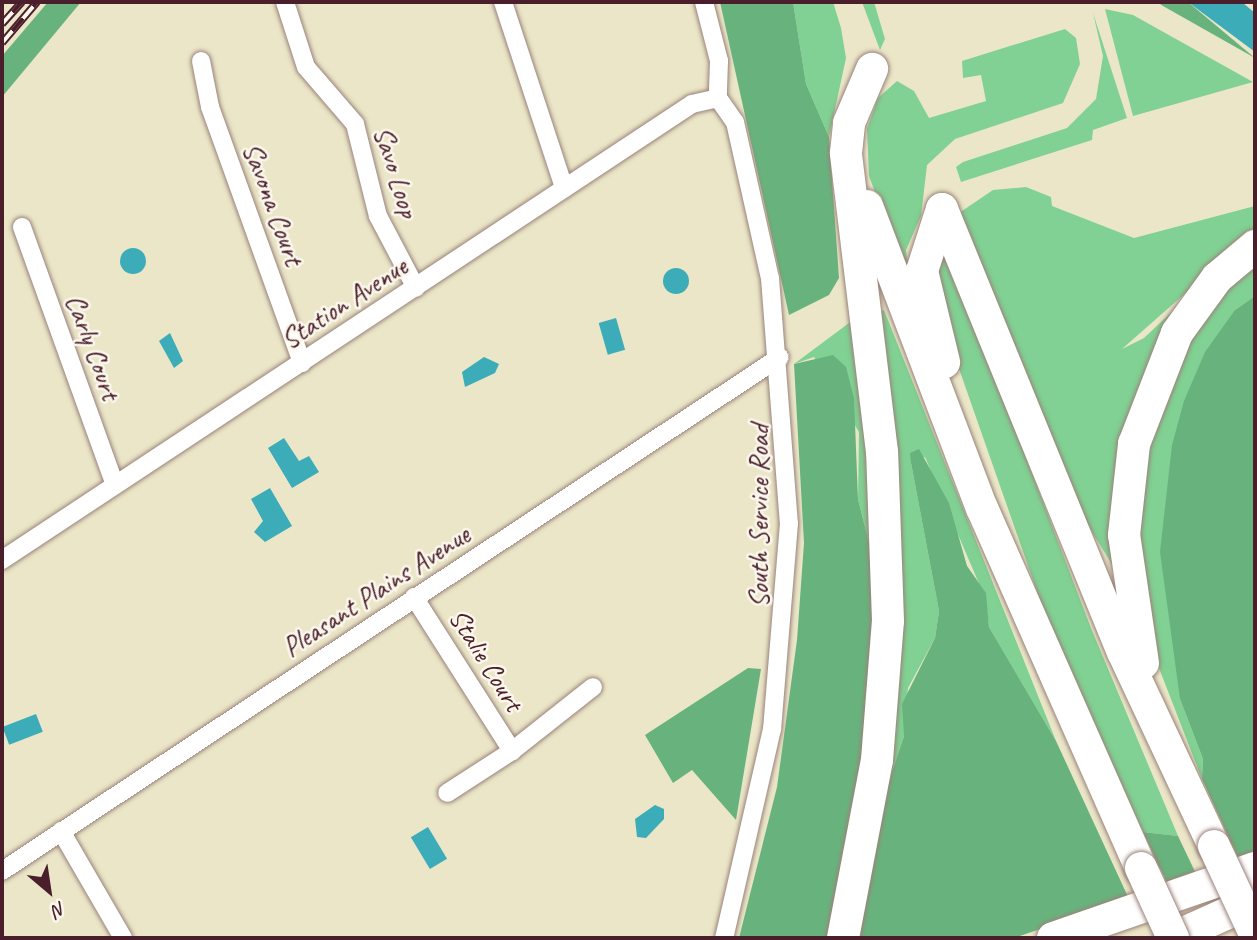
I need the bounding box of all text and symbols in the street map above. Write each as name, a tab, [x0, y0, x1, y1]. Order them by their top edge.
street label: Savo Loop	[366, 123, 426, 221]
street label: Savona Court	[235, 138, 311, 270]
street label: Station Avenue	[275, 250, 413, 356]
street label: Carly Court	[59, 290, 127, 404]
street label: South Service Road	[742, 425, 776, 607]
street label: Pleasant Plains Avenue	[276, 518, 476, 664]
street label: Stalie Court	[441, 603, 531, 717]
north arrow	[14, 856, 84, 926]
text: N	[48, 896, 70, 923]

